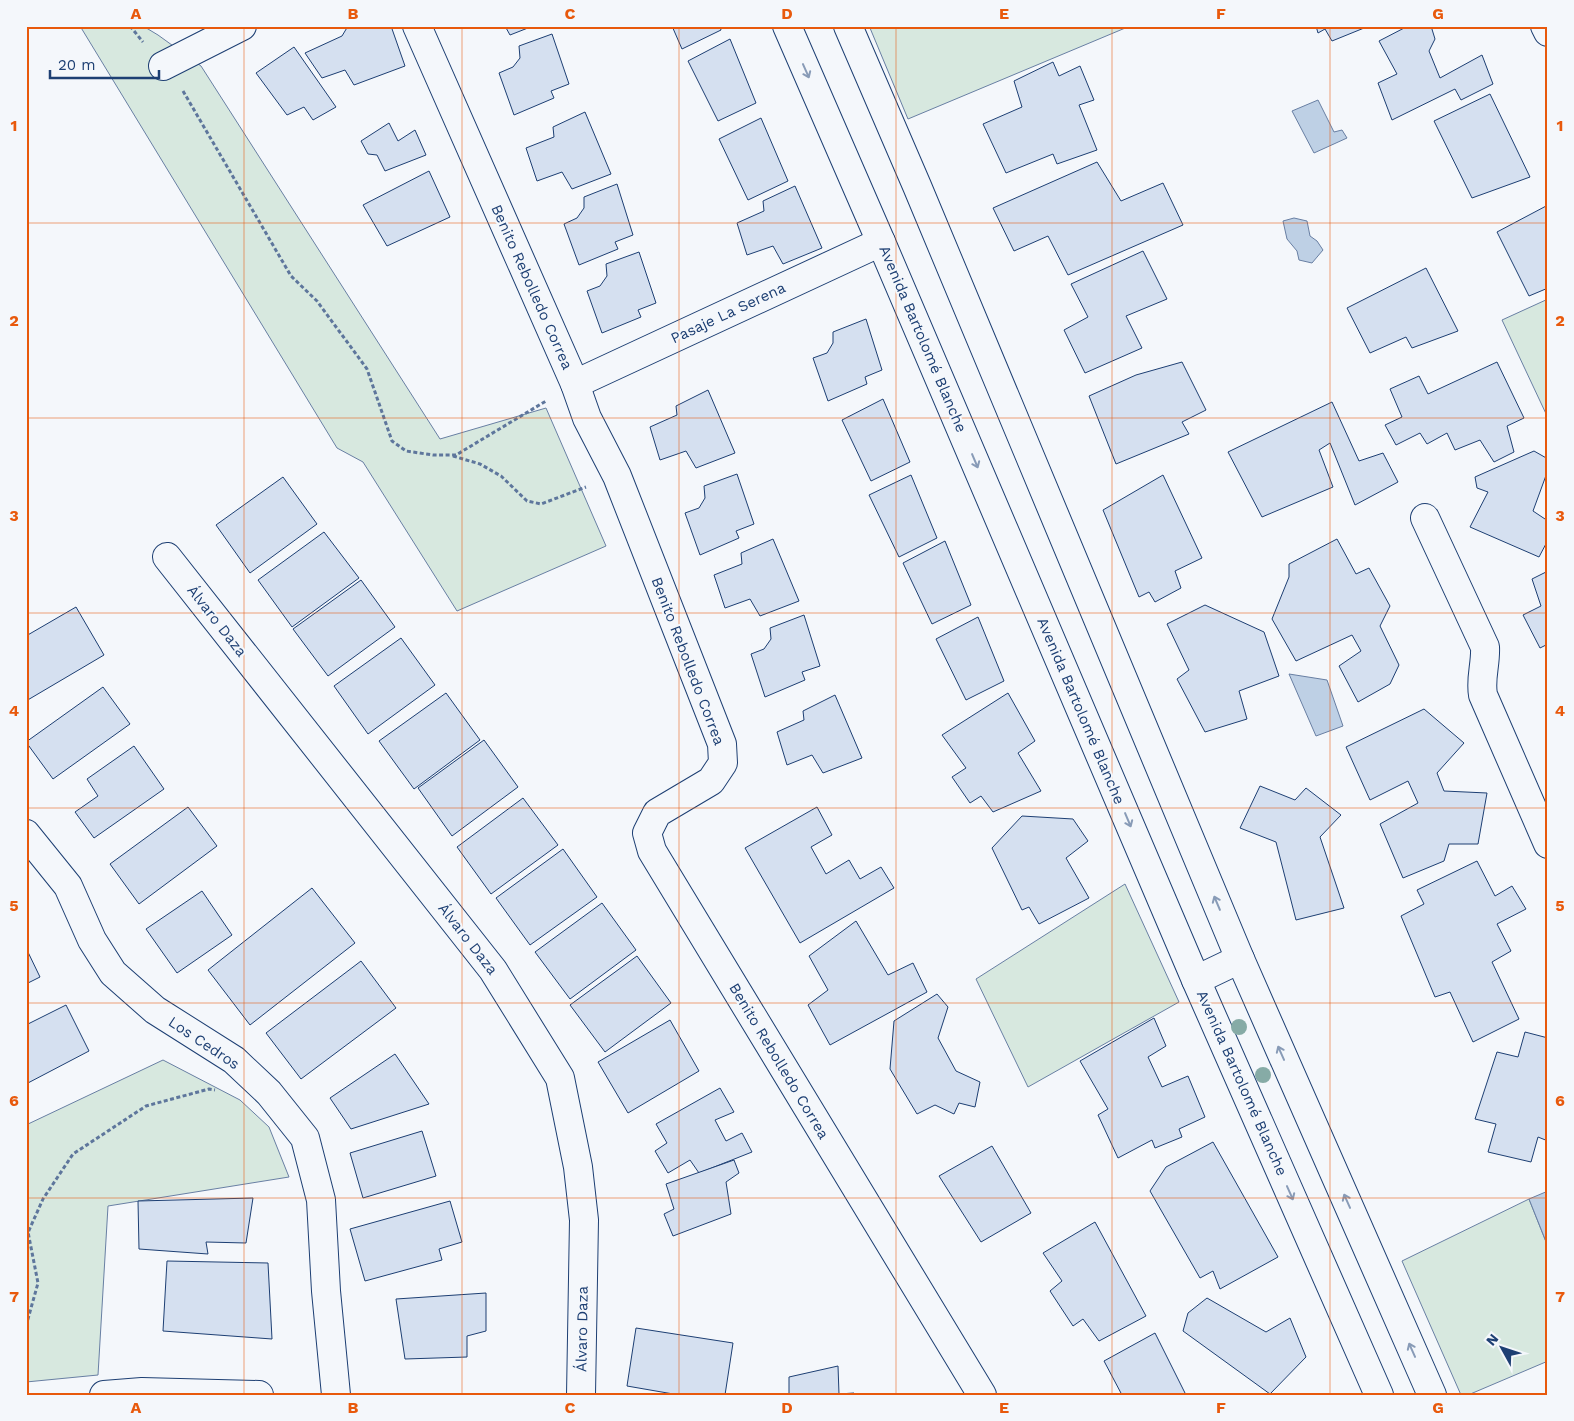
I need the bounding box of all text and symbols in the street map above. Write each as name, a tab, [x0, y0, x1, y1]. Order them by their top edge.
text: A	[131, 4, 142, 23]
text: B	[348, 4, 359, 23]
text: C	[565, 4, 576, 23]
text: D	[781, 4, 793, 23]
text: E	[999, 4, 1009, 23]
text: F	[1216, 4, 1226, 23]
text: G	[1432, 4, 1444, 23]
scale bar	[50, 48, 159, 80]
text: 20 m	[58, 56, 96, 74]
one-way arrow	[802, 63, 812, 78]
text: 1	[11, 116, 17, 135]
text: 1	[1557, 116, 1563, 135]
street label: Benito Rebolledo Correa	[487, 202, 577, 373]
street label: Avenida Bartolomé Blanche	[875, 243, 971, 435]
street label: Pasaje La Serena	[668, 278, 789, 347]
text: 2	[9, 311, 19, 330]
text: 2	[1555, 311, 1565, 330]
one-way arrow	[970, 453, 980, 468]
text: 3	[9, 506, 19, 525]
text: 3	[1555, 506, 1565, 525]
street label: Benito Rebolledo Correa	[648, 574, 729, 748]
street label: Álvaro Daza	[183, 582, 251, 661]
street label: Avenida Bartolomé Blanche	[1033, 615, 1129, 807]
text: 4	[9, 701, 19, 720]
text: 4	[1555, 701, 1565, 720]
one-way arrow	[1123, 812, 1133, 827]
text: 5	[9, 896, 19, 915]
one-way arrow	[1211, 896, 1220, 911]
text: 5	[1555, 896, 1565, 915]
street label: Álvaro Daza	[434, 900, 502, 979]
street label: Benito Rebolledo Correa	[725, 980, 833, 1143]
street label: Avenida Bartolomé Blanche	[1193, 987, 1291, 1179]
street label: Los Cedros	[165, 1013, 243, 1073]
one-way arrow	[1276, 1046, 1286, 1061]
text: 6	[9, 1091, 19, 1110]
text: 6	[1555, 1091, 1565, 1110]
one-way arrow	[1286, 1185, 1296, 1200]
one-way arrow	[1341, 1194, 1351, 1209]
street label: Álvaro Daza	[572, 1285, 592, 1372]
text: 7	[9, 1287, 19, 1306]
text: 7	[1555, 1287, 1565, 1306]
north arrow	[1476, 1324, 1526, 1374]
text: N	[1483, 1331, 1502, 1349]
one-way arrow	[1407, 1343, 1416, 1358]
text: A	[131, 1398, 142, 1417]
text: B	[348, 1398, 359, 1417]
text: C	[565, 1398, 576, 1417]
text: D	[781, 1398, 793, 1417]
text: E	[999, 1398, 1009, 1417]
text: F	[1216, 1398, 1226, 1417]
text: G	[1432, 1398, 1444, 1417]

